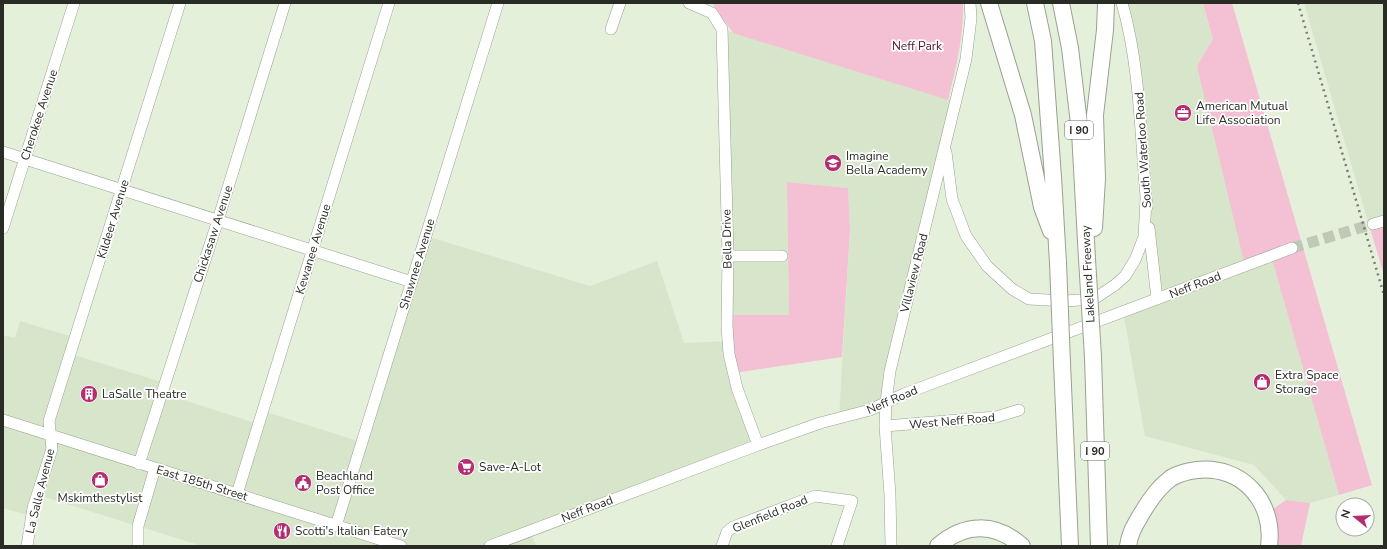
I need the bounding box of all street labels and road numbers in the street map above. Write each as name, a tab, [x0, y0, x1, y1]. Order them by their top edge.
street label: Cherokee Avenue	[17, 67, 61, 163]
street label: South Waterloo Road	[1131, 91, 1155, 209]
road number: I 90	[1065, 121, 1093, 139]
street label: Kildeer Avenue	[93, 178, 133, 260]
street label: Chickasaw Avenue	[190, 183, 236, 285]
street label: Kewanee Avenue	[292, 202, 334, 296]
street label: Bella Drive	[718, 209, 736, 269]
street label: Shawnee Avenue	[396, 217, 438, 311]
street label: Lakeland Freeway	[1077, 224, 1099, 323]
street label: Villaview Road	[896, 232, 932, 315]
street label: Neff Road	[1167, 268, 1223, 302]
street label: Neff Road	[864, 382, 920, 418]
street label: West Neff Road	[908, 409, 996, 433]
road number: I 90	[1081, 442, 1109, 460]
street label: La Salle Avenue	[22, 447, 58, 535]
street label: East 185th Street	[154, 462, 250, 505]
street label: Neff Road	[559, 492, 615, 526]
street label: Glenfield Road	[730, 492, 810, 536]

